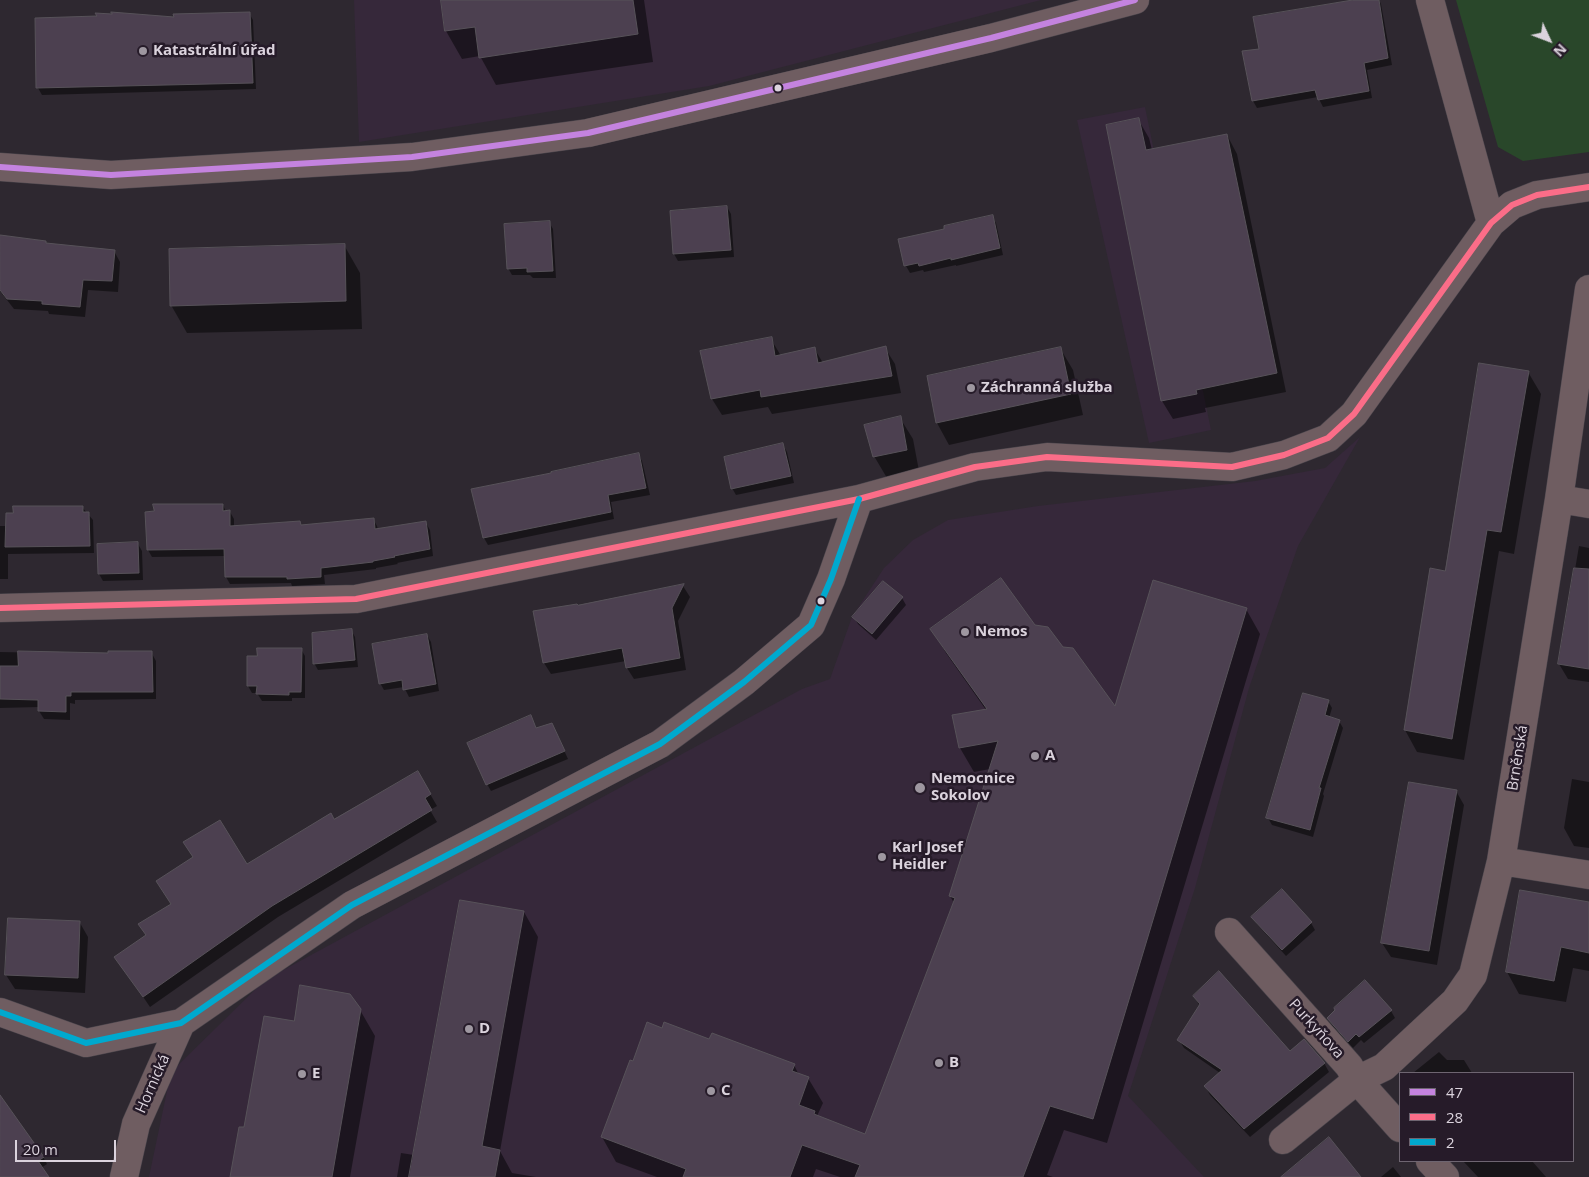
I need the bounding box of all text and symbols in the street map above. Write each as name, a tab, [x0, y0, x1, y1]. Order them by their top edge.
north arrow	[1524, 15, 1574, 65]
text: N	[1550, 40, 1571, 61]
place label: Katastrální úřad	[153, 42, 276, 60]
marker: Katastrální úřad	[137, 45, 149, 57]
unlabelled marker	[773, 83, 783, 93]
place label: Záchranná služba	[981, 379, 1113, 397]
marker: Záchranná služba	[965, 382, 977, 394]
unlabelled marker	[816, 596, 826, 606]
place label: Nemos	[975, 623, 1028, 641]
marker: Nemos	[959, 626, 971, 638]
street label: Brněnská	[1504, 724, 1532, 792]
place label: A	[1045, 747, 1055, 765]
marker: A	[1029, 750, 1041, 762]
place label: Nemocnice Sokolov	[931, 770, 1015, 805]
marker: Nemocnice Sokolov	[913, 781, 927, 795]
place label: Karl Josef Heidler	[892, 839, 963, 874]
marker: Karl Josef Heidler	[876, 851, 888, 863]
street label: Purkyňova	[1285, 996, 1347, 1062]
place label: D	[479, 1020, 490, 1038]
marker: D	[463, 1023, 475, 1035]
street label: Hornická	[132, 1052, 174, 1116]
place label: B	[949, 1054, 959, 1072]
marker: B	[933, 1057, 945, 1069]
place label: E	[312, 1065, 320, 1083]
marker: E	[296, 1068, 308, 1080]
legend	[1399, 1072, 1574, 1162]
place label: C	[721, 1082, 731, 1100]
text: 47	[1446, 1082, 1463, 1102]
marker: C	[705, 1085, 717, 1097]
text: 28	[1446, 1107, 1463, 1127]
scale bar	[18, 1130, 119, 1162]
text: 2	[1446, 1132, 1455, 1152]
text: 20 m	[23, 1139, 58, 1159]

